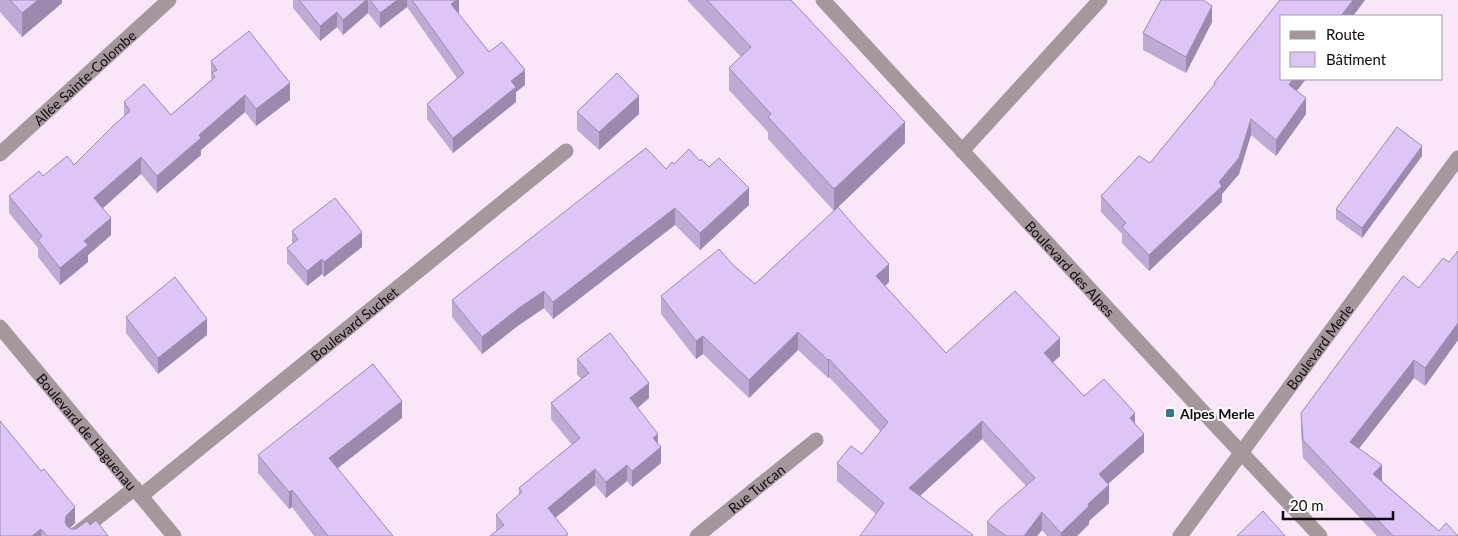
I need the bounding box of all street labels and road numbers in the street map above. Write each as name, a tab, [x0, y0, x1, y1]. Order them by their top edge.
street label: Allée Sainte-Colombe	[29, 26, 139, 128]
street label: Boulevard des Alpes	[1022, 217, 1119, 320]
street label: Boulevard Suchet	[307, 283, 401, 364]
street label: Boulevard Merle	[1282, 301, 1356, 393]
street label: Boulevard de Haguenau	[33, 370, 141, 493]
street label: Rue Turcan	[724, 460, 788, 516]

